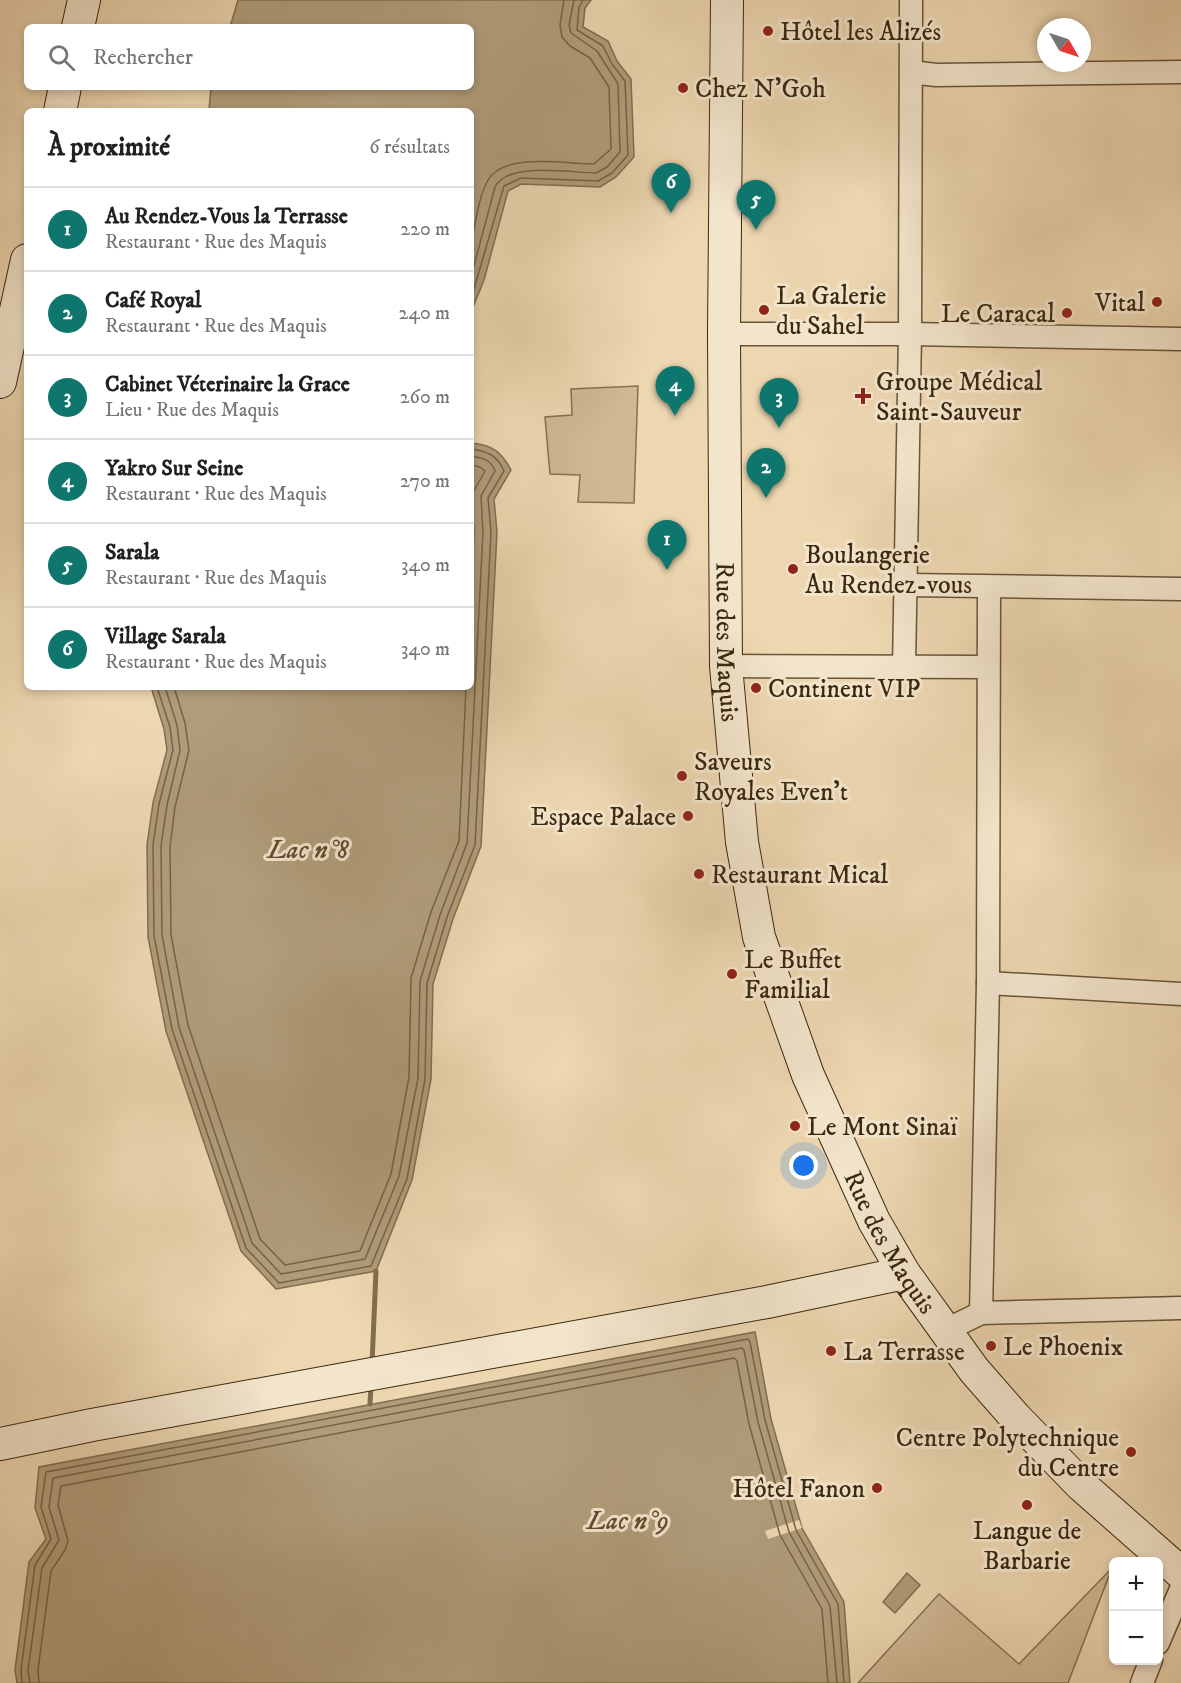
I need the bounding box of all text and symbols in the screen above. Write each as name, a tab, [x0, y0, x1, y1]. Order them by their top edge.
place label: Hôtel les Alizés	[780, 16, 941, 49]
north arrow	[1037, 18, 1091, 72]
search box	[24, 24, 474, 90]
marker: Hôtel les Alizés	[761, 24, 775, 38]
icon: search	[45, 41, 78, 74]
text: Rechercher	[93, 44, 193, 71]
place label: Chez N'Goh	[695, 73, 826, 106]
marker: Chez N'Goh	[676, 81, 690, 95]
text: À proximité	[48, 131, 170, 164]
text: 6 résultats	[369, 135, 450, 160]
pin: 6	[652, 164, 690, 213]
pin: 5	[736, 180, 776, 230]
text: Au Rendez-Vous la Terrasse	[105, 203, 348, 230]
text: 1	[64, 217, 71, 242]
text: 220 m	[400, 217, 450, 242]
text: Restaurant · Rue des Maquis	[105, 230, 327, 255]
place label: La Galerie du Sahel	[776, 280, 886, 343]
text: Café Royal	[105, 287, 201, 314]
place label: Vital	[1094, 287, 1145, 320]
marker: Vital	[1150, 295, 1164, 309]
place label: Le Caracal	[941, 298, 1055, 331]
text: 2	[63, 301, 72, 326]
text: 240 m	[399, 301, 450, 326]
marker: La Galerie du Sahel	[757, 303, 771, 317]
marker: Le Caracal	[1060, 306, 1074, 320]
text: Restaurant · Rue des Maquis	[105, 314, 327, 339]
pin: 4	[656, 366, 694, 416]
place label: Groupe Médical Saint-Sauveur	[876, 366, 1043, 429]
text: Cabinet Véterinaire la Grace	[105, 371, 350, 398]
pin: 3	[760, 378, 798, 428]
text: 3	[64, 385, 71, 410]
text: 260 m	[400, 385, 450, 410]
marker: Groupe Médical Saint-Sauveur	[854, 387, 872, 405]
text: Lieu · Rue des Maquis	[105, 398, 279, 423]
pin: 2	[746, 448, 786, 498]
text: Yakro Sur Seine	[105, 455, 243, 482]
text: 4	[62, 469, 73, 494]
text: 270 m	[400, 469, 450, 494]
text: Restaurant · Rue des Maquis	[105, 482, 327, 507]
pin: 1	[648, 520, 686, 570]
text: Sarala	[105, 539, 159, 566]
place label: Boulangerie Au Rendez-vous	[805, 539, 972, 602]
text: 5	[63, 553, 72, 578]
text: 340 m	[401, 553, 450, 578]
street label: Rue des Maquis	[707, 562, 746, 723]
marker: Boulangerie Au Rendez-vous	[786, 562, 800, 576]
text: Restaurant · Rue des Maquis	[105, 566, 327, 591]
text: Village Sarala	[105, 623, 226, 650]
text: 6	[62, 637, 73, 662]
text: 340 m	[401, 637, 450, 662]
text: Restaurant · Rue des Maquis	[105, 650, 327, 675]
place label: Continent VIP	[768, 673, 920, 706]
marker: Continent VIP	[749, 681, 763, 695]
place label: Saveurs Royales Even't	[694, 746, 848, 809]
marker: Saveurs Royales Even't	[675, 769, 689, 783]
place label: Espace Palace	[530, 801, 676, 834]
marker: Espace Palace	[681, 809, 695, 823]
water label: Lac n°8	[265, 833, 350, 867]
place label: Restaurant Mical	[711, 859, 888, 892]
marker: Restaurant Mical	[692, 867, 706, 881]
place label: Le Buffet Familial	[744, 944, 842, 1007]
marker: Le Buffet Familial	[725, 967, 739, 981]
place label: Le Mont Sinaï	[807, 1111, 957, 1144]
marker: Le Mont Sinaï	[788, 1119, 802, 1133]
your location	[789, 1151, 818, 1180]
street label: Rue des Maquis	[835, 1166, 943, 1321]
place label: Le Phoenix	[1003, 1331, 1123, 1364]
place label: La Terrasse	[843, 1336, 965, 1369]
marker: Le Phoenix	[984, 1339, 998, 1353]
marker: La Terrasse	[824, 1344, 838, 1358]
place label: Centre Polytechnique du Centre	[896, 1422, 1119, 1485]
marker: Centre Polytechnique du Centre	[1124, 1445, 1138, 1459]
place label: Hôtel Fanon	[733, 1473, 865, 1506]
marker: Hôtel Fanon	[870, 1481, 884, 1495]
marker: Langue de Barbarie	[1020, 1498, 1034, 1512]
water label: Lac n°9	[585, 1504, 669, 1538]
place label: Langue de Barbarie	[973, 1515, 1081, 1578]
map controls	[1109, 1557, 1163, 1665]
button: +	[1109, 1557, 1163, 1611]
button: −	[1109, 1611, 1163, 1665]

